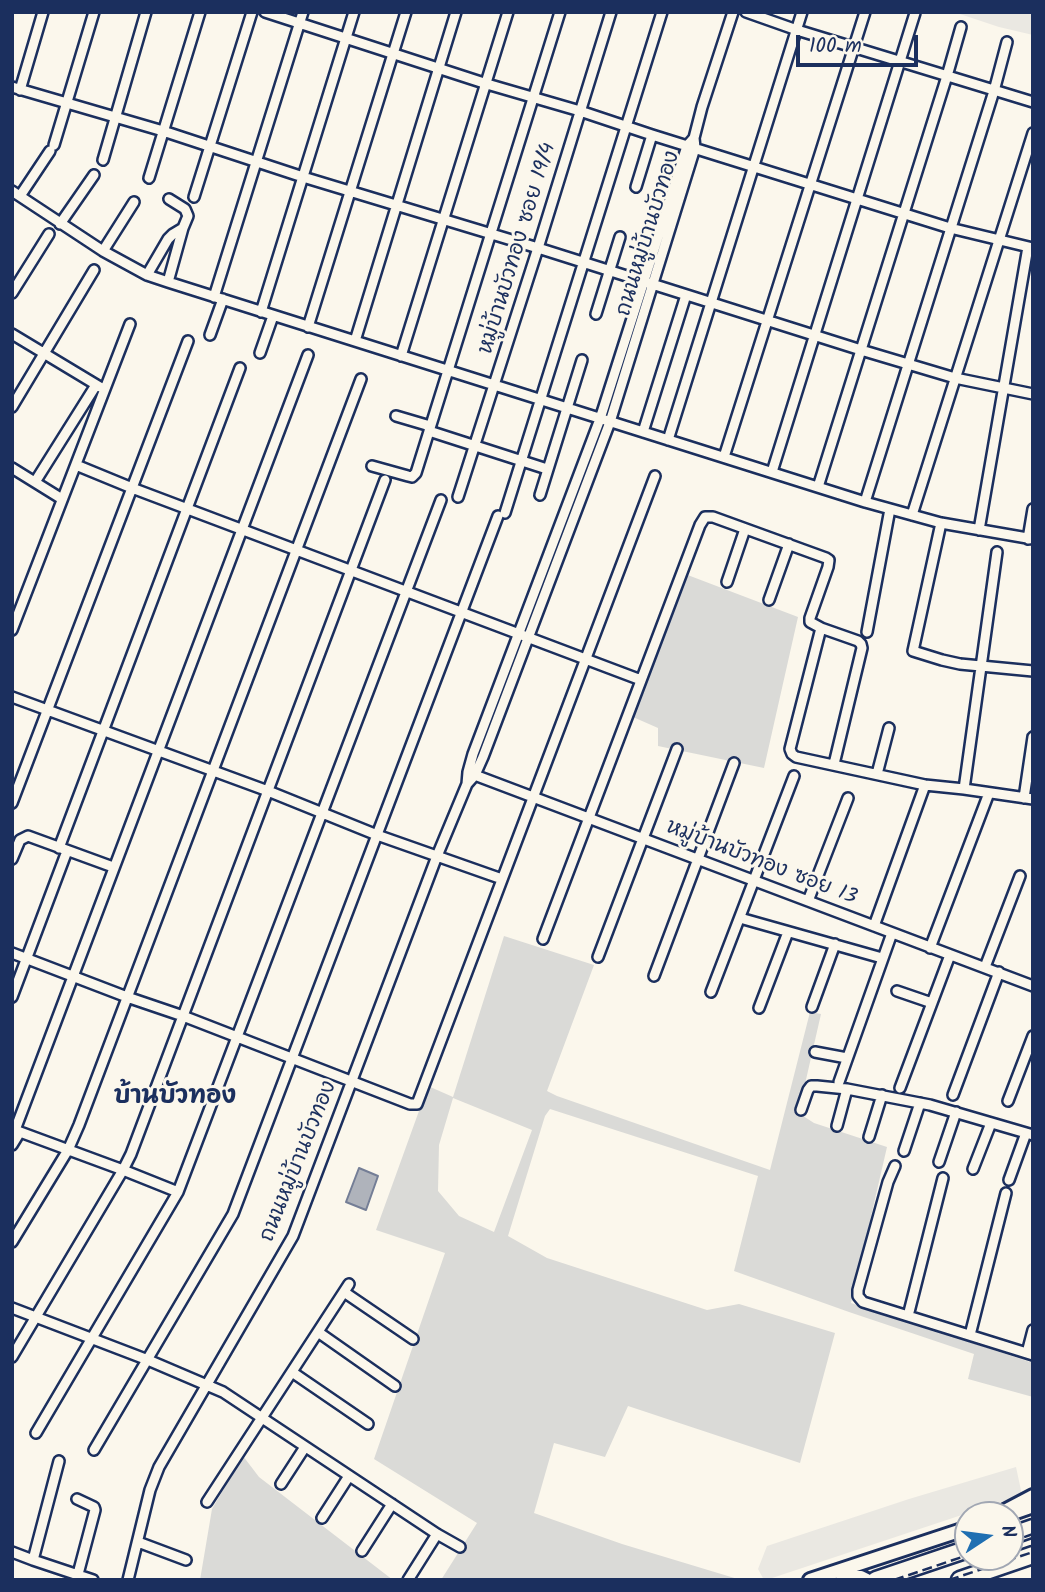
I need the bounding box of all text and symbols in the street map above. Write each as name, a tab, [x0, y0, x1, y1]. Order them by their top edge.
scale bar	[800, 21, 922, 65]
text: 100 m	[809, 30, 862, 63]
street label: หมู่บ้านบัวทอง ซอย 19/4	[475, 140, 563, 358]
street label: ถนนหมู่บ้านบัวทอง	[613, 148, 687, 320]
street label: หมู่บ้านบัวทอง ซอย 13	[662, 816, 860, 912]
street label: ถนนหมู่บ้านบัวทอง	[256, 1078, 344, 1246]
district label: บ้านบัวทอง	[114, 1085, 236, 1113]
north arrow	[954, 1501, 1024, 1571]
text: N	[992, 1523, 1023, 1541]

